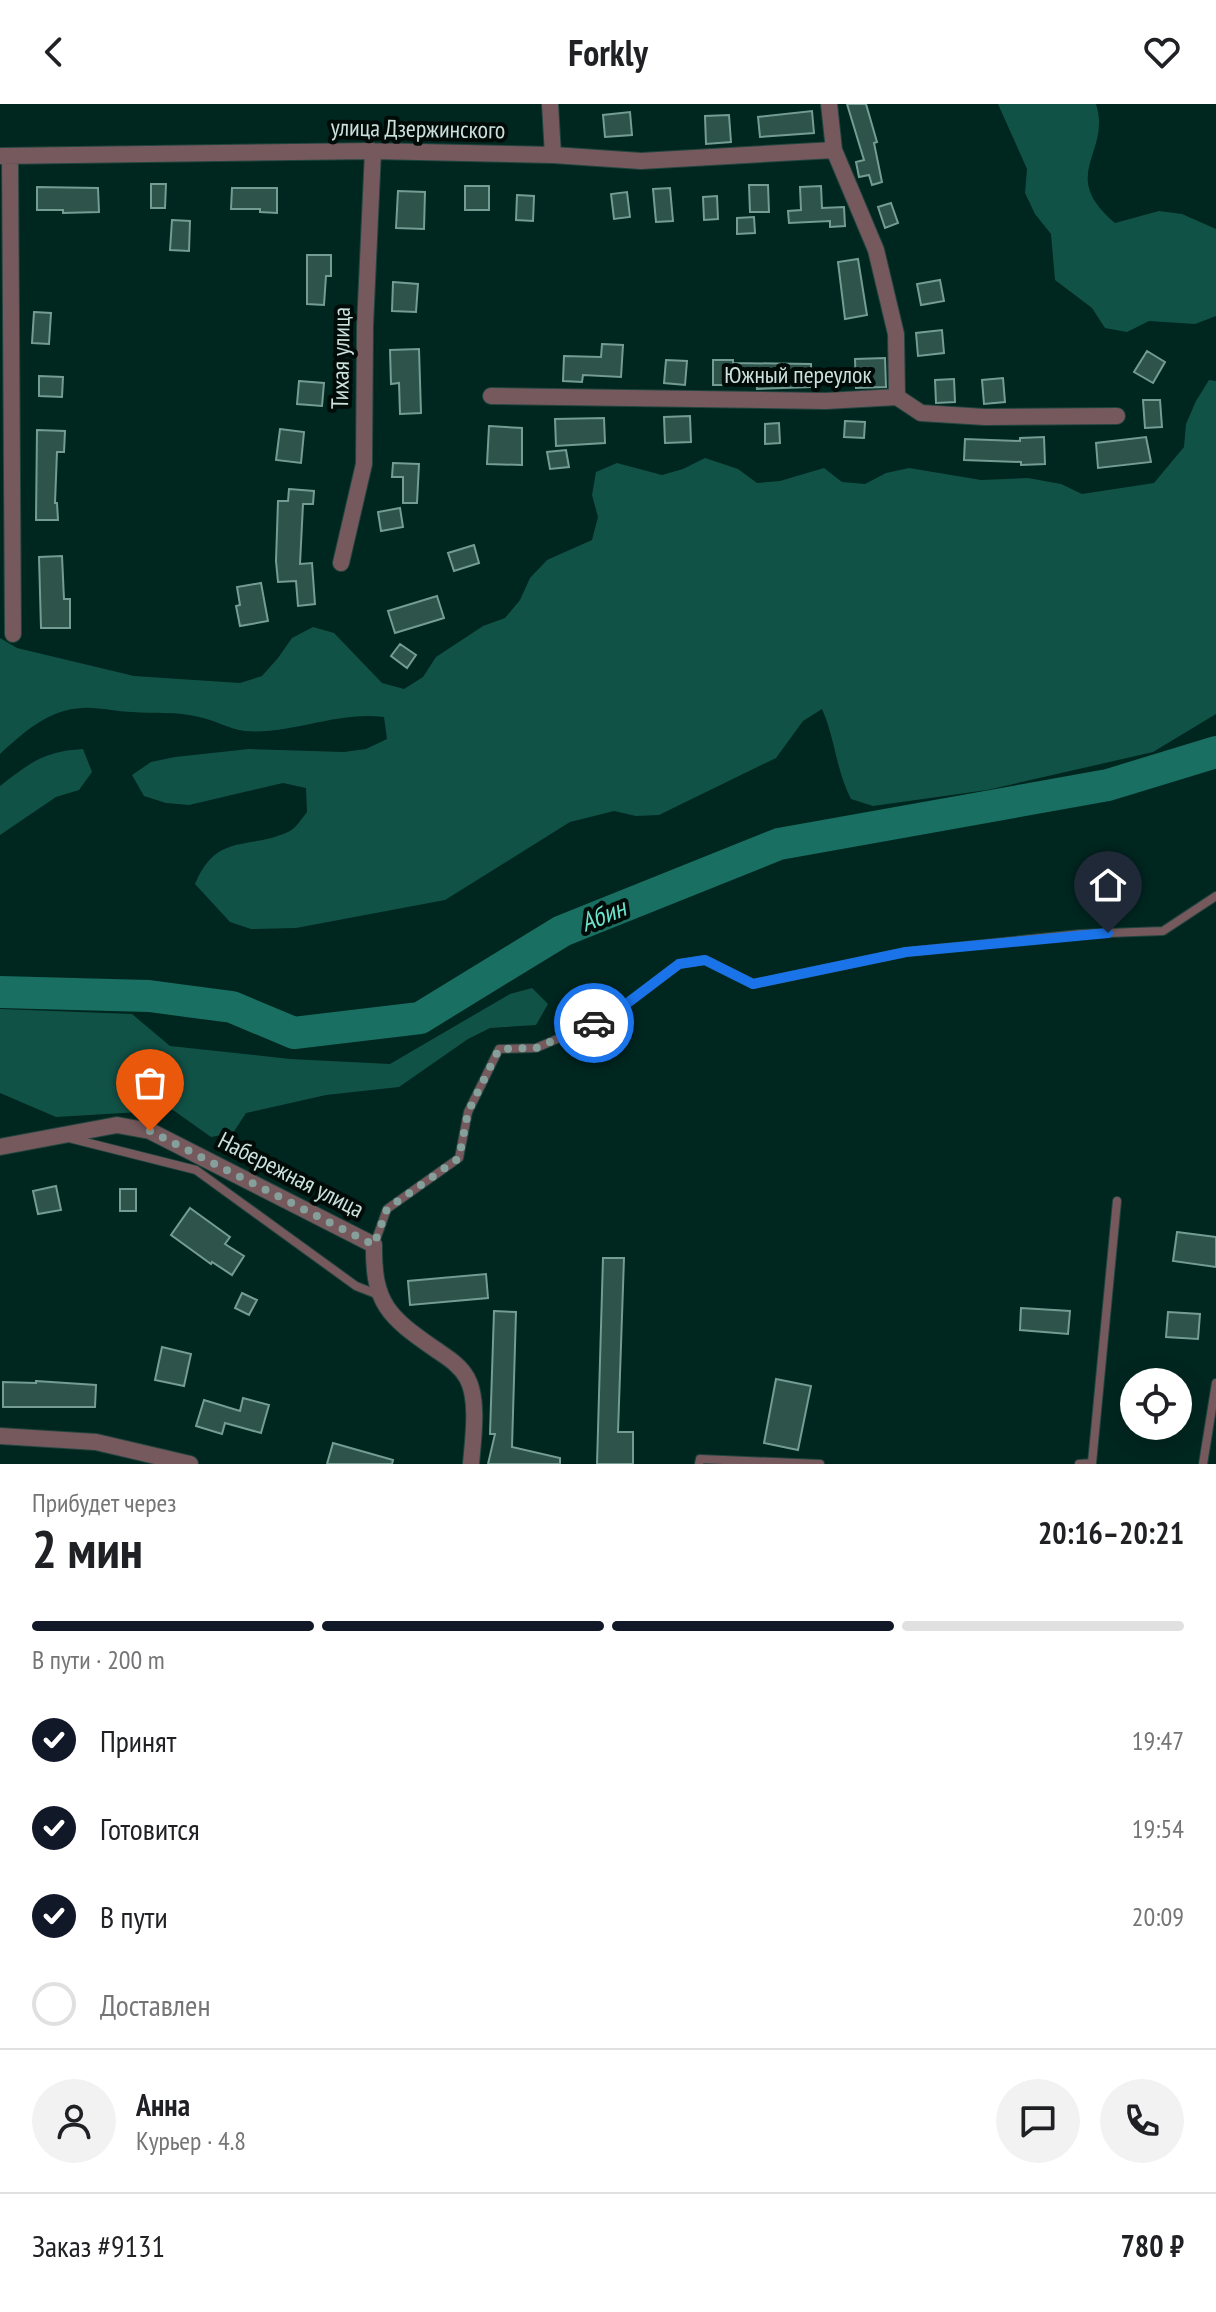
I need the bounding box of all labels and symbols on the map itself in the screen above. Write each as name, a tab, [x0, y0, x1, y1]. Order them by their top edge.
street label: улица Дзержинского	[330, 111, 506, 146]
street label: Тихая улица	[324, 307, 357, 409]
street label: Южный переулок	[724, 359, 872, 390]
pin	[1074, 851, 1142, 933]
water label: Абин	[575, 890, 633, 938]
courier	[554, 983, 634, 1063]
pin	[116, 1049, 184, 1131]
street label: Набережная улица	[213, 1125, 369, 1225]

